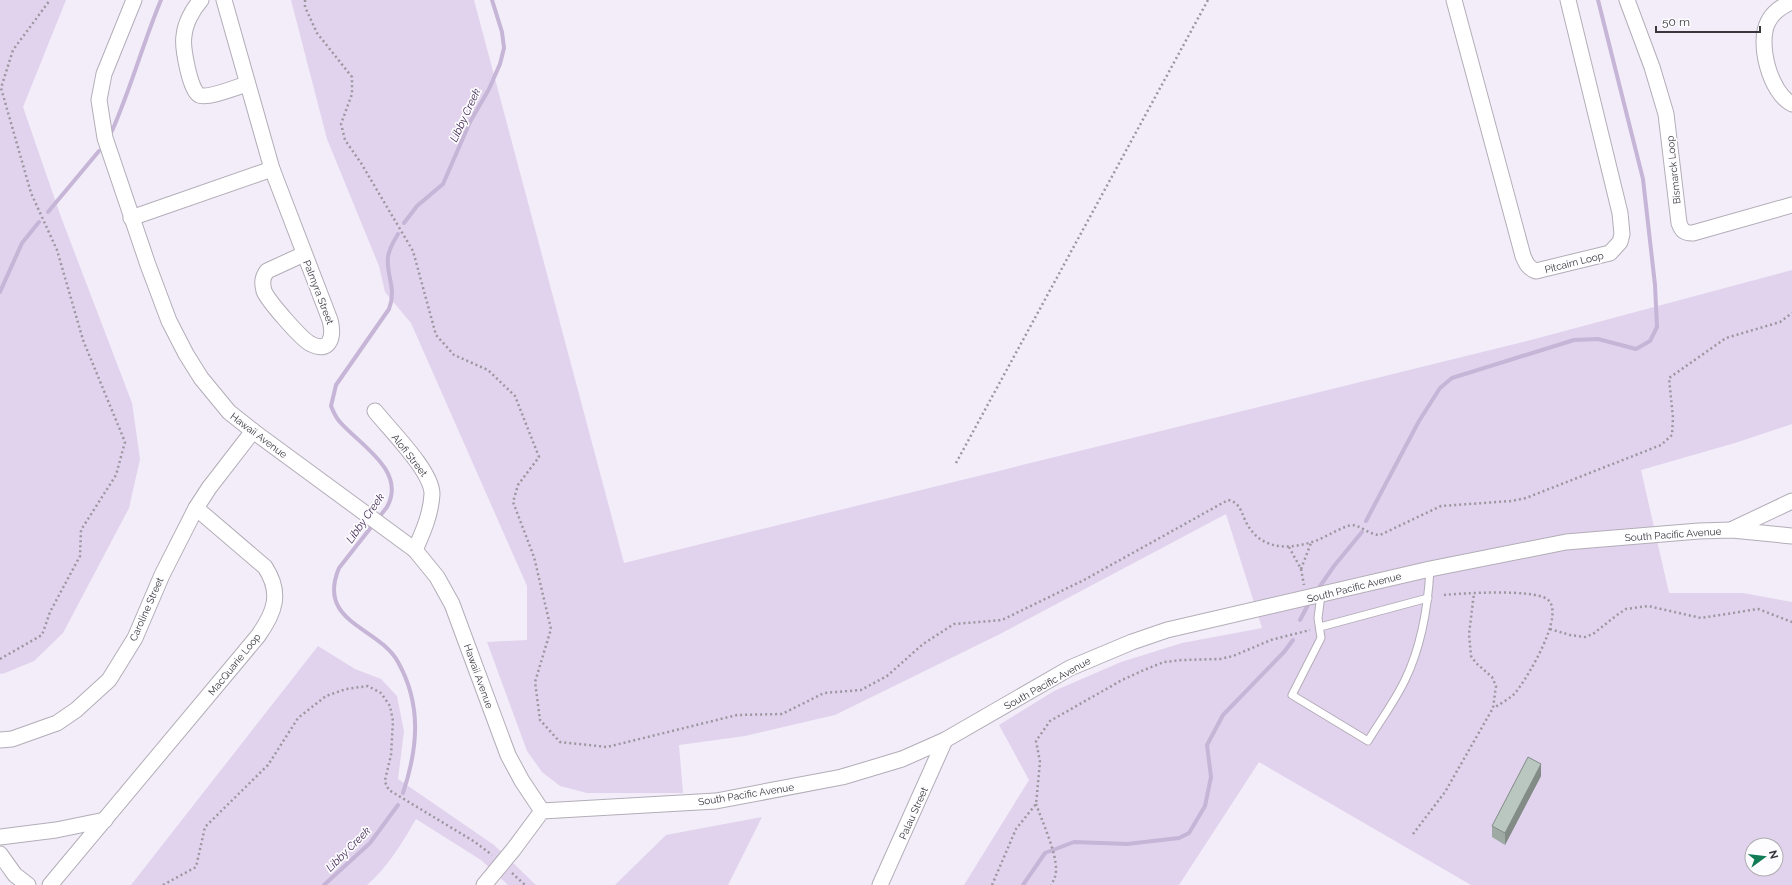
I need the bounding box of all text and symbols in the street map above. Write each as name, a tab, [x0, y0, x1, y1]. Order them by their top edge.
scale bar	[1656, 8, 1760, 34]
text: 50 m	[1662, 15, 1690, 29]
water label: Libby Creek	[447, 86, 484, 144]
street label: Bismarck Loop	[1664, 135, 1683, 205]
street label: Pitcairn Loop	[1543, 250, 1605, 275]
street label: Palmyra Street	[301, 258, 336, 327]
street label: Hawaii Avenue	[228, 411, 289, 460]
street label: Alofi Street	[390, 432, 430, 479]
water label: Libby Creek	[344, 491, 387, 546]
street label: South Pacific Avenue	[1624, 526, 1722, 543]
street label: South Pacific Avenue	[1306, 570, 1403, 605]
street label: Caroline Street	[128, 575, 166, 643]
street label: MacQuarie Loop	[206, 631, 263, 697]
street label: Hawaii Avenue	[462, 642, 495, 710]
street label: South Pacific Avenue	[1002, 655, 1092, 712]
street label: South Pacific Avenue	[697, 781, 795, 808]
street label: Palau Street	[897, 785, 930, 841]
water label: Libby Creek	[323, 824, 373, 874]
north arrow	[1744, 837, 1784, 877]
text: N	[1766, 849, 1781, 860]

